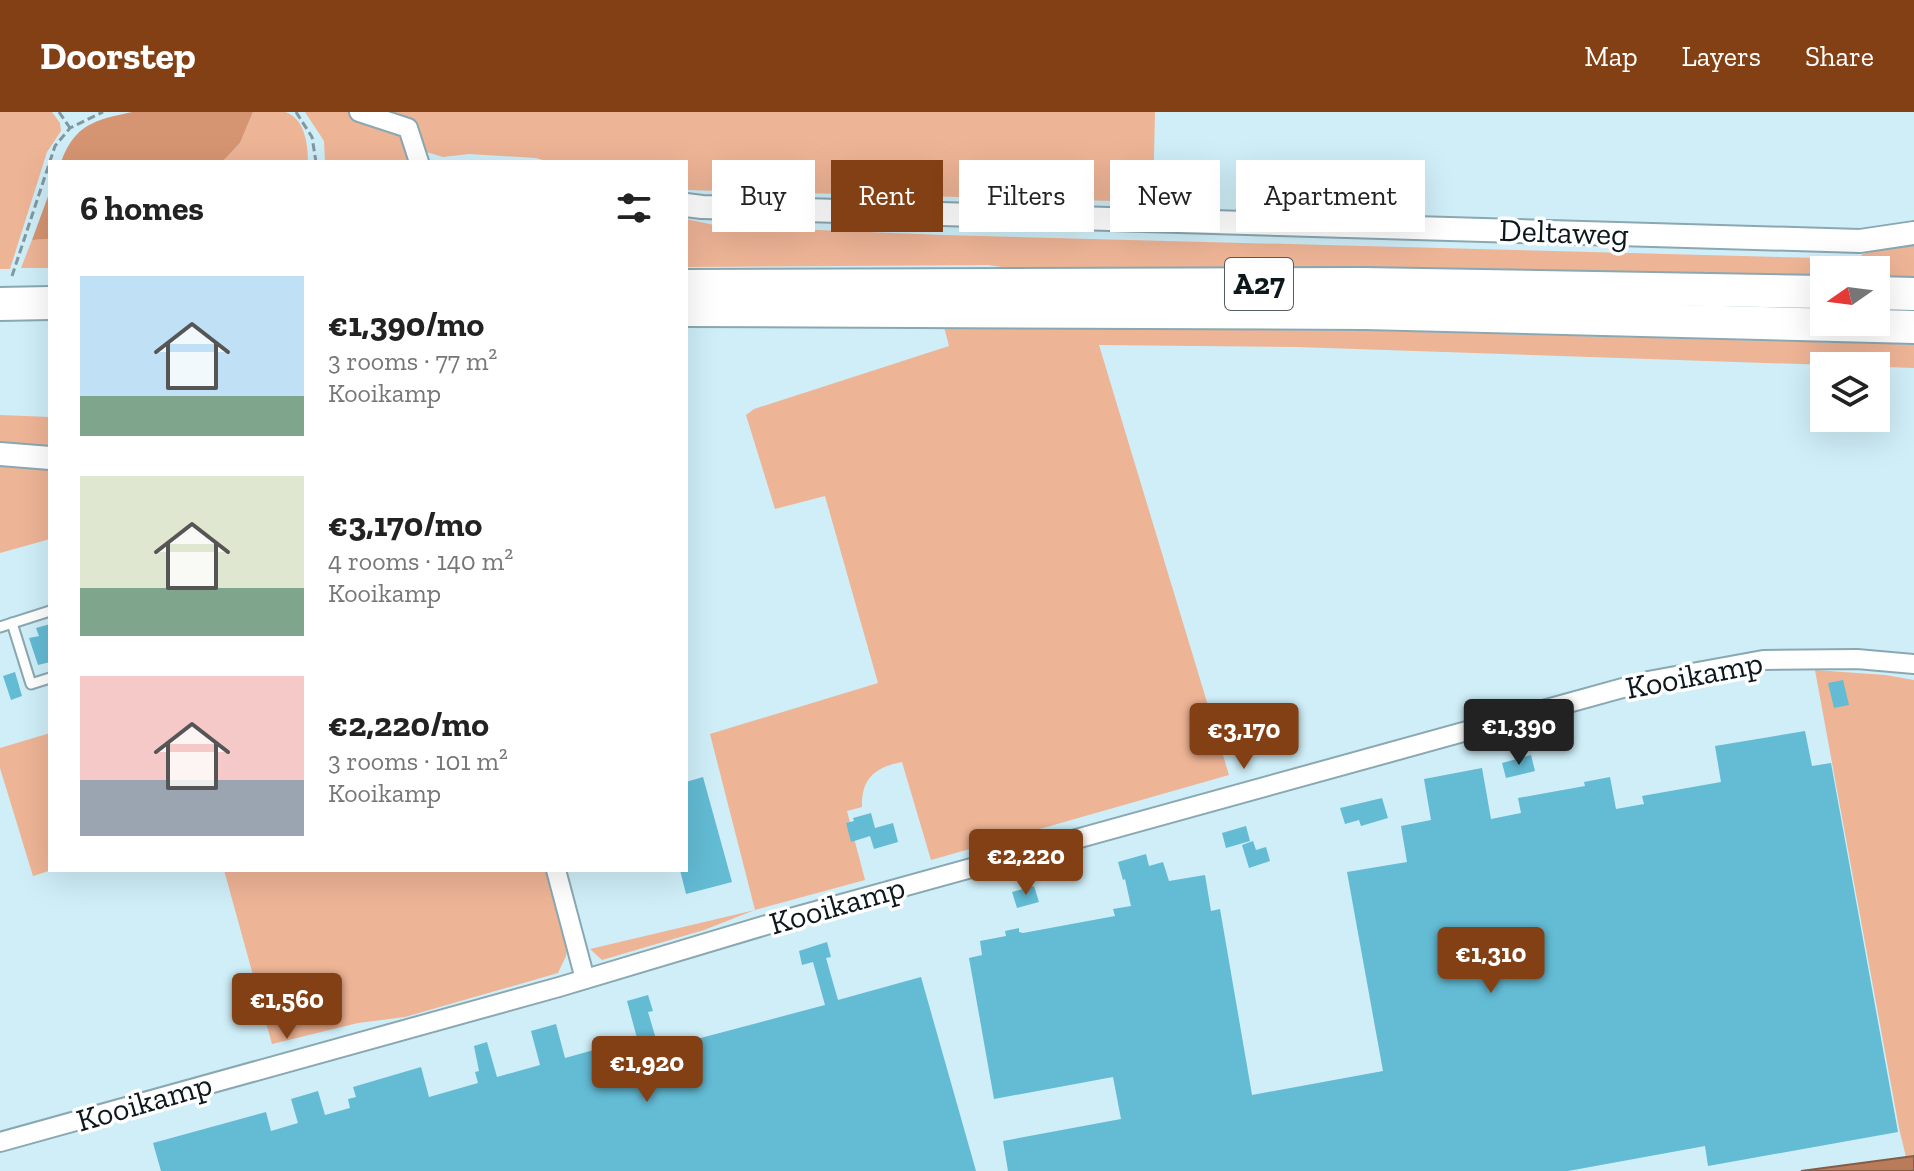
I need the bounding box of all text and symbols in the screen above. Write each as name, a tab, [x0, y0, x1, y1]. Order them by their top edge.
text: Doorstep	[40, 33, 196, 79]
text: Map	[1584, 40, 1638, 73]
text: Layers	[1682, 40, 1761, 73]
text: Share	[1805, 40, 1874, 73]
chip: Buy	[712, 160, 815, 232]
chip: Rent	[831, 160, 943, 232]
chip: Filters	[959, 160, 1094, 232]
chip: New	[1110, 160, 1220, 232]
chip: Apartment	[1236, 160, 1425, 232]
icon: filters	[612, 186, 656, 230]
text: 6 homes	[80, 188, 204, 229]
street label: Deltaweg	[1499, 211, 1629, 253]
north arrow	[1810, 256, 1890, 336]
map controls	[1810, 256, 1890, 432]
road number: A27	[1225, 258, 1293, 310]
text: €1,390/mo	[328, 304, 484, 345]
icon: home	[144, 308, 240, 404]
text: 3 rooms · 77 m²	[328, 345, 497, 377]
button: layers	[1810, 352, 1890, 432]
text: Kooikamp	[328, 377, 441, 409]
text: €3,170/mo	[328, 504, 482, 545]
icon: home	[144, 508, 240, 604]
text: 4 rooms · 140 m²	[328, 545, 513, 577]
text: Kooikamp	[328, 577, 441, 609]
street label: Kooikamp	[1622, 643, 1766, 707]
pin: €1,390	[1454, 699, 1584, 767]
pin: €3,170	[1179, 703, 1309, 771]
text: €2,220/mo	[328, 704, 489, 745]
icon: home	[144, 708, 240, 804]
text: €1,390	[1482, 709, 1556, 741]
text: €3,170	[1208, 713, 1280, 745]
text: 3 rooms · 101 m²	[328, 745, 508, 777]
text: Kooikamp	[328, 777, 441, 809]
pin: €2,220	[961, 829, 1091, 897]
text: €2,220	[987, 839, 1065, 871]
street label: Kooikamp	[765, 868, 909, 942]
pin: €1,310	[1426, 927, 1556, 995]
text: €1,310	[1455, 937, 1527, 969]
pin: €1,560	[222, 973, 352, 1041]
text: €1,560	[250, 983, 324, 1015]
pin: €1,920	[582, 1036, 712, 1104]
text: €1,920	[610, 1046, 684, 1078]
street label: Kooikamp	[72, 1065, 216, 1139]

